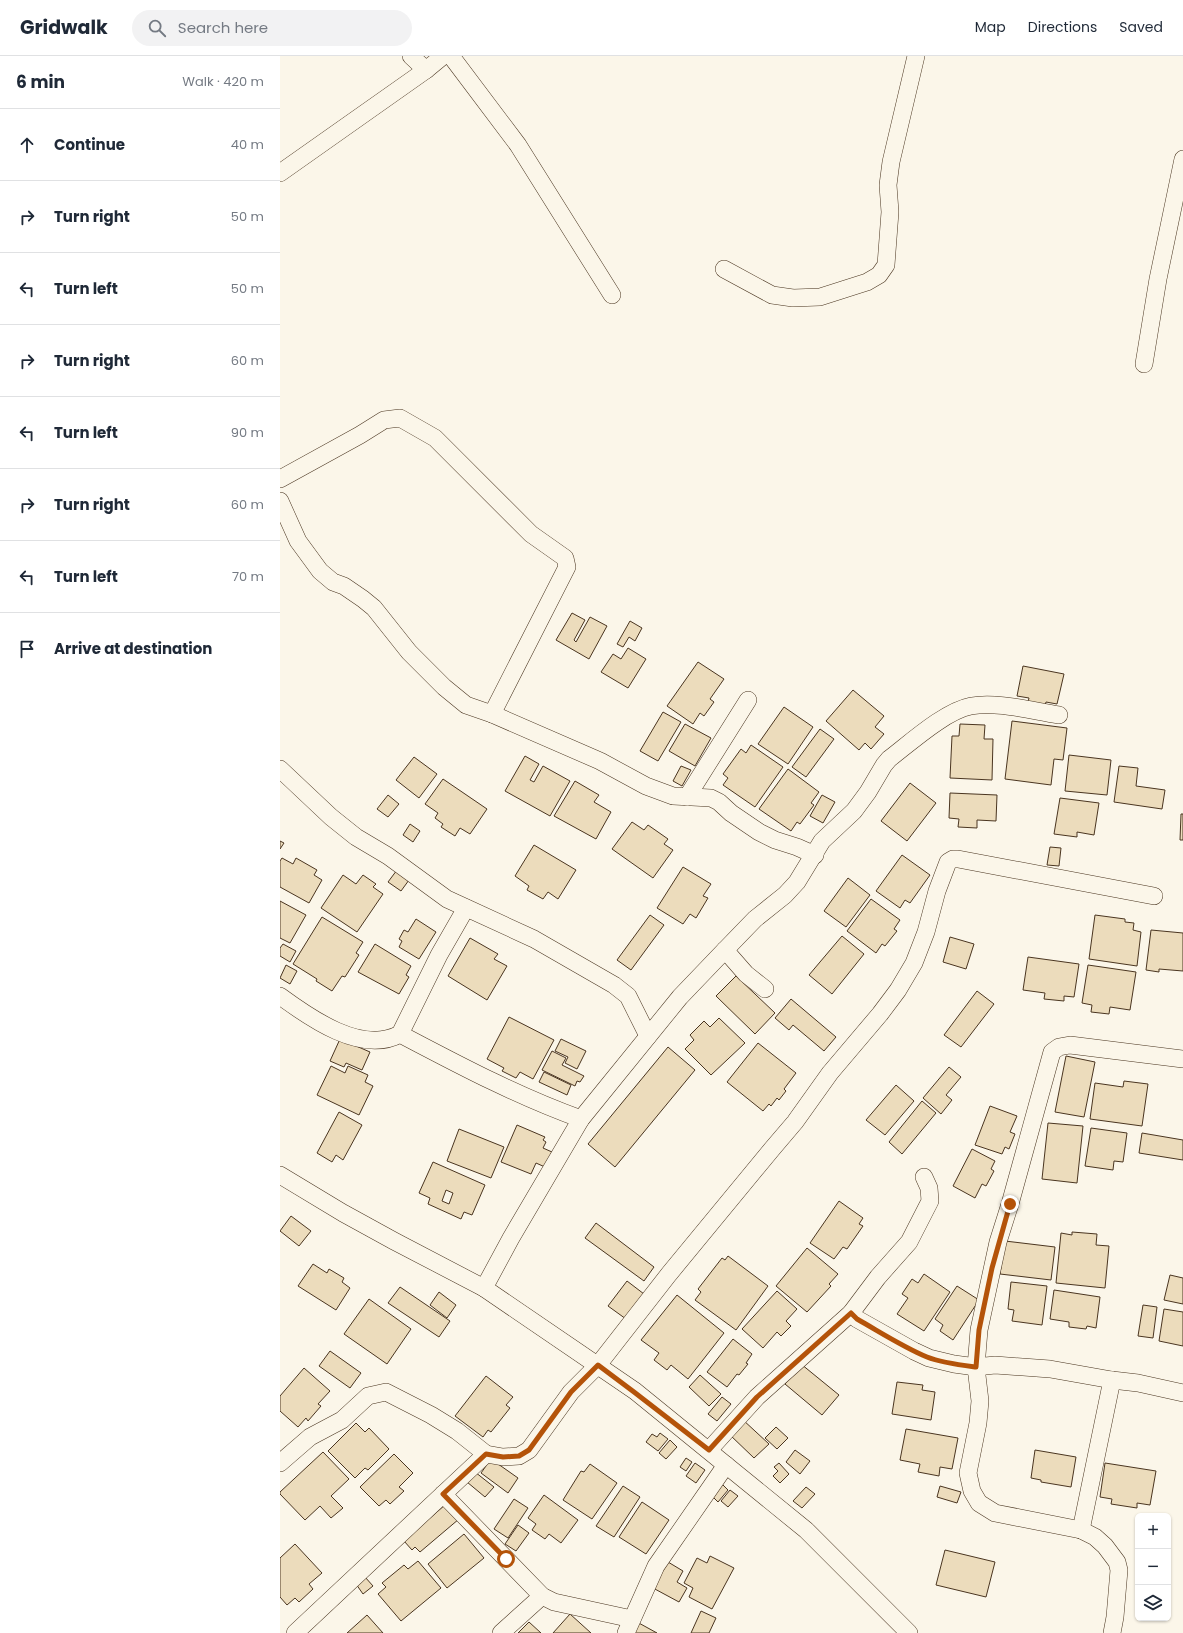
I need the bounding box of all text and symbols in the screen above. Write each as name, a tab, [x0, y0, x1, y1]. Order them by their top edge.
search box	[132, 10, 412, 46]
text: Gridwalk	[20, 14, 108, 41]
icon: search	[146, 17, 168, 39]
text: Search here	[178, 17, 268, 38]
text: Map	[975, 17, 1006, 37]
text: Directions	[1028, 17, 1097, 37]
text: Saved	[1119, 17, 1163, 37]
text: 6 min	[16, 70, 65, 94]
text: Walk · 420 m	[182, 72, 264, 91]
icon: ahead	[16, 134, 38, 156]
text: Continue	[54, 134, 125, 155]
text: 40 m	[231, 135, 264, 154]
icon: right	[16, 206, 38, 228]
text: Turn right	[54, 206, 130, 227]
text: 50 m	[231, 207, 264, 226]
icon: left	[16, 278, 38, 300]
text: Turn left	[54, 278, 118, 299]
text: 50 m	[231, 279, 264, 298]
icon: right	[16, 350, 38, 372]
text: Turn right	[54, 350, 130, 371]
text: 60 m	[231, 351, 264, 370]
icon: left	[16, 422, 38, 444]
text: Turn left	[54, 422, 118, 443]
text: 90 m	[231, 423, 264, 442]
icon: right	[16, 494, 38, 516]
text: Turn right	[54, 494, 130, 515]
text: 60 m	[231, 495, 264, 514]
icon: left	[16, 566, 38, 588]
text: Turn left	[54, 566, 118, 587]
text: 70 m	[232, 567, 264, 586]
icon: arrive	[16, 638, 38, 660]
text: Arrive at destination	[54, 638, 212, 659]
route end	[1001, 1195, 1019, 1213]
map controls	[1135, 1513, 1171, 1621]
button: +	[1135, 1513, 1171, 1549]
button: −	[1135, 1549, 1171, 1585]
route start	[497, 1550, 515, 1568]
button: layers	[1135, 1585, 1171, 1621]

